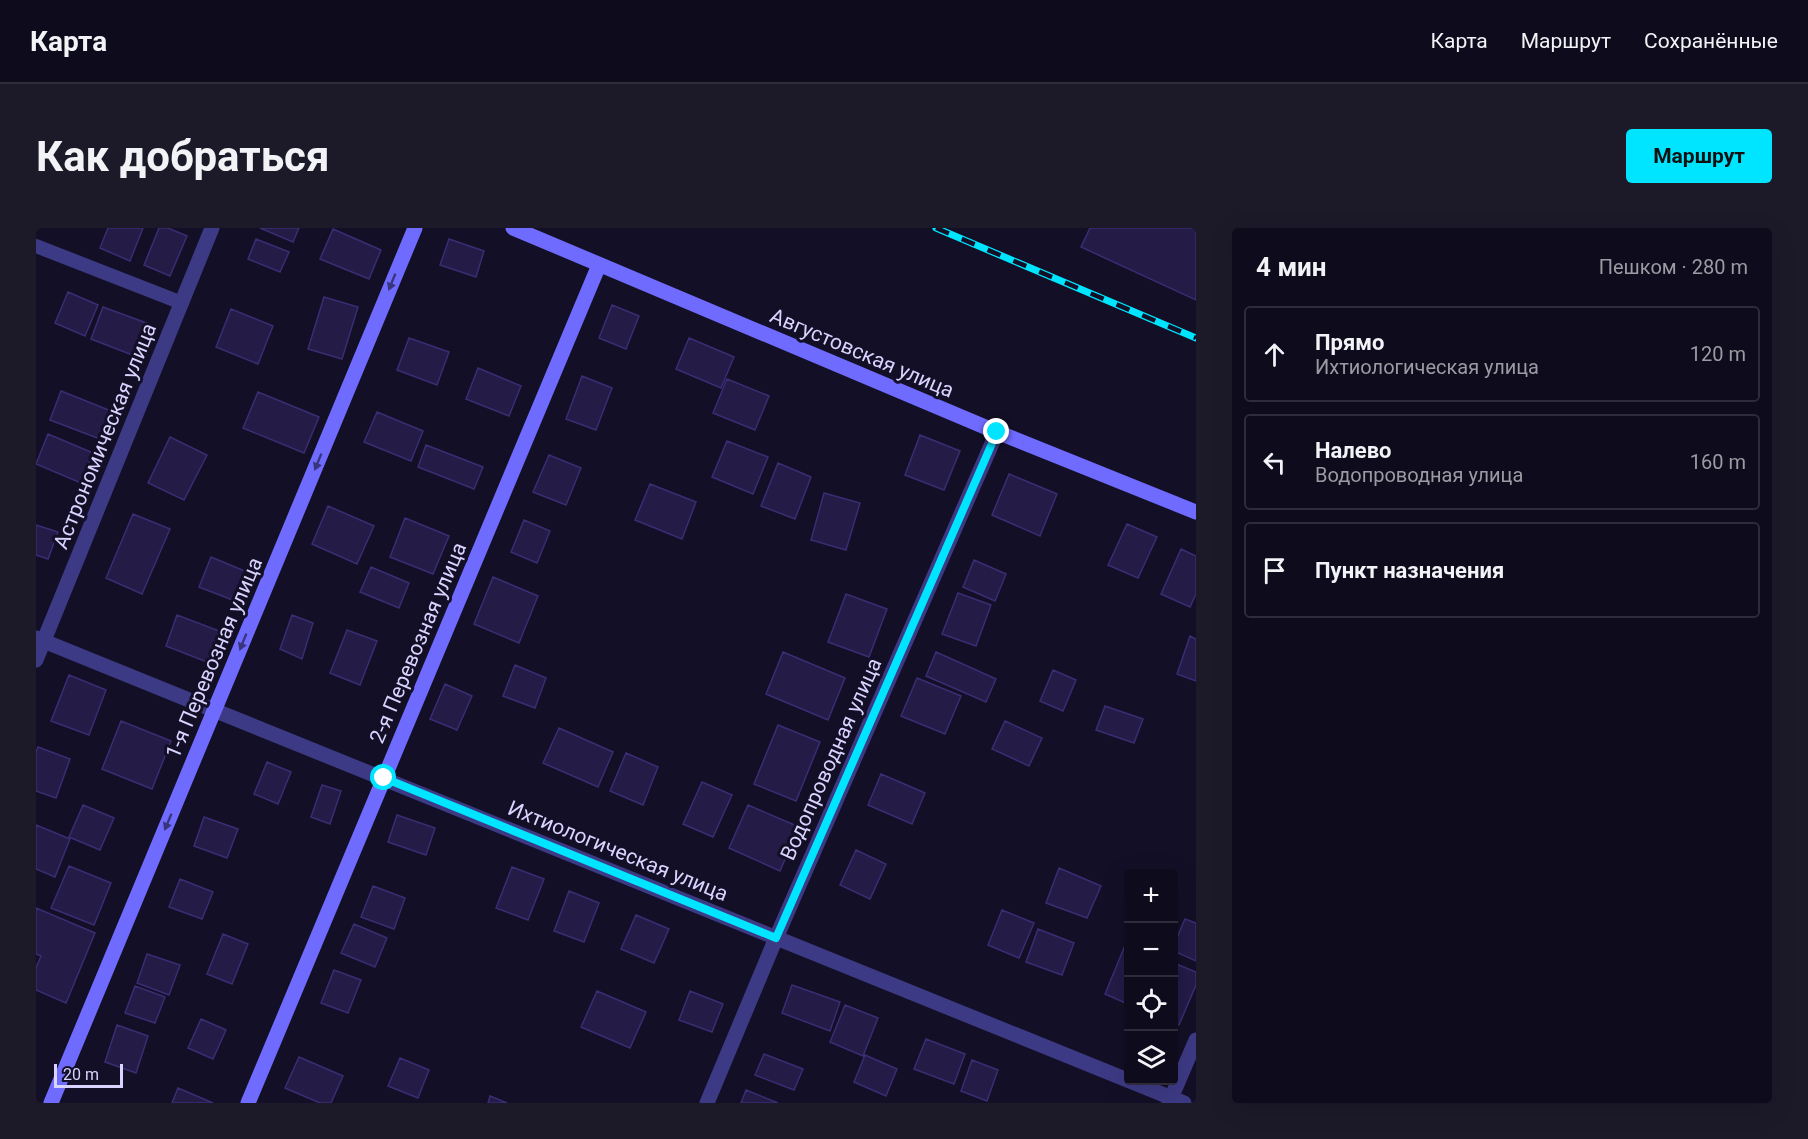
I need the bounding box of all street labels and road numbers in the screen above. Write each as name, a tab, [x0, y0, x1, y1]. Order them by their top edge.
street label: Августовская улица	[767, 303, 957, 403]
street label: Астрономическая улица	[49, 320, 161, 552]
street label: 2-я Перевозная улица	[365, 539, 471, 747]
street label: 1-я Перевозная улица	[161, 554, 267, 762]
street label: Водопроводная улица	[776, 654, 886, 864]
street label: Ихтиологическая улица	[504, 796, 732, 906]

